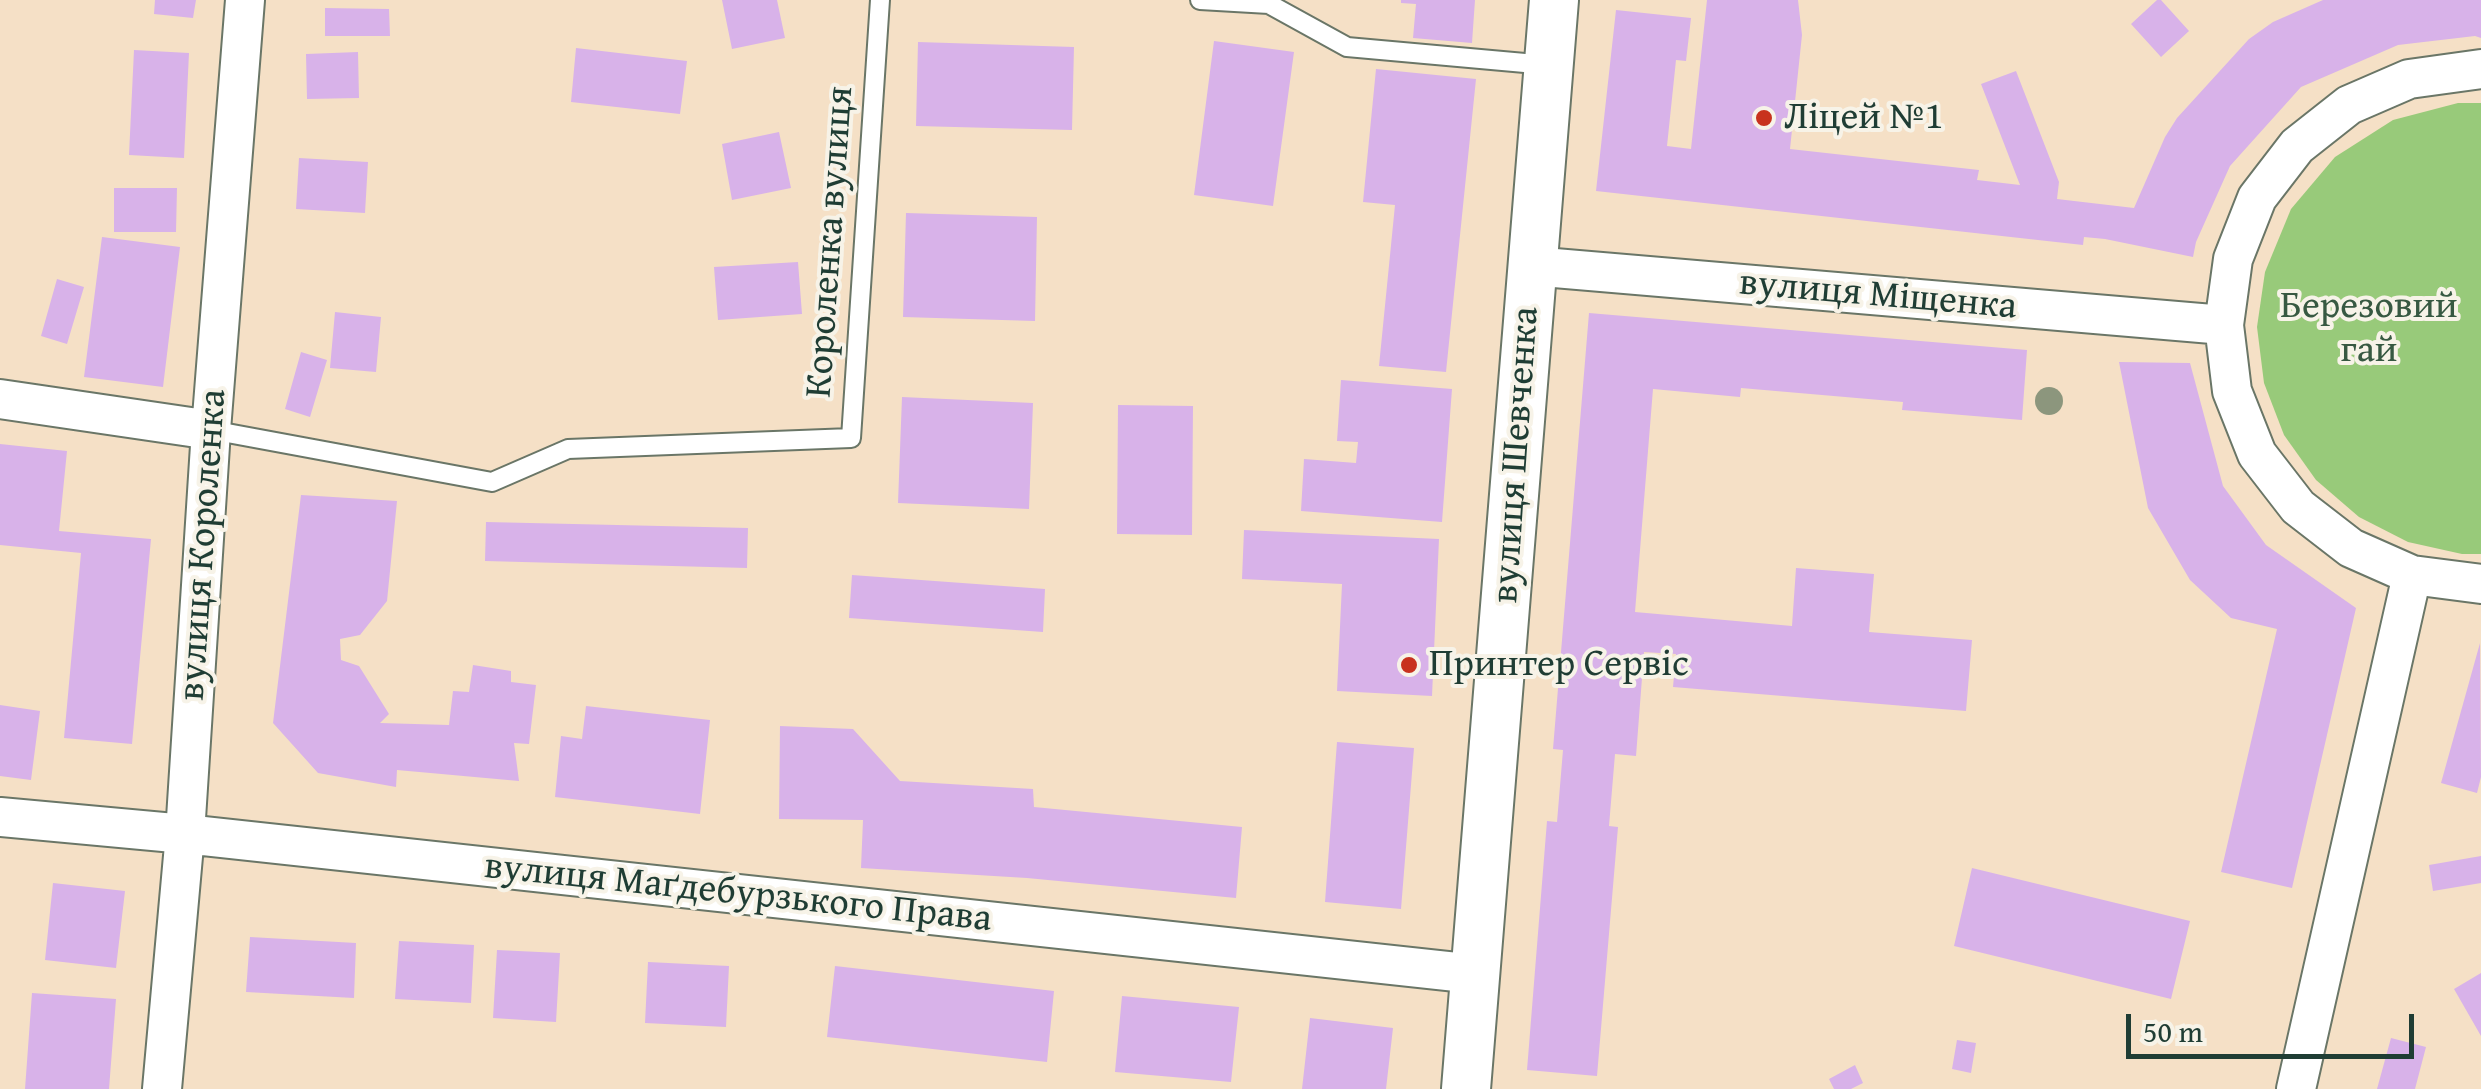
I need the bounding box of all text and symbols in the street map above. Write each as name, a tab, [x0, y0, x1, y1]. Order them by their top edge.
street label: Короленка вулиця	[797, 85, 865, 399]
place label: Ліцей №1	[1784, 95, 1943, 141]
marker: Ліцей №1	[1753, 107, 1775, 129]
street label: вулиця Міщенка	[1737, 261, 2019, 331]
park label: Березовий гай	[2280, 284, 2458, 373]
street label: вулиця Шевченка	[1484, 305, 1550, 605]
street label: вулиця Короленка	[170, 388, 238, 702]
place label: Принтер Сервіс	[1429, 642, 1689, 688]
marker: Принтер Сервіс	[1398, 654, 1420, 676]
street label: вулиця Маґдебурзького Права	[482, 845, 994, 943]
scale bar	[2131, 994, 2418, 1056]
text: 50 m	[2143, 1009, 2203, 1053]

